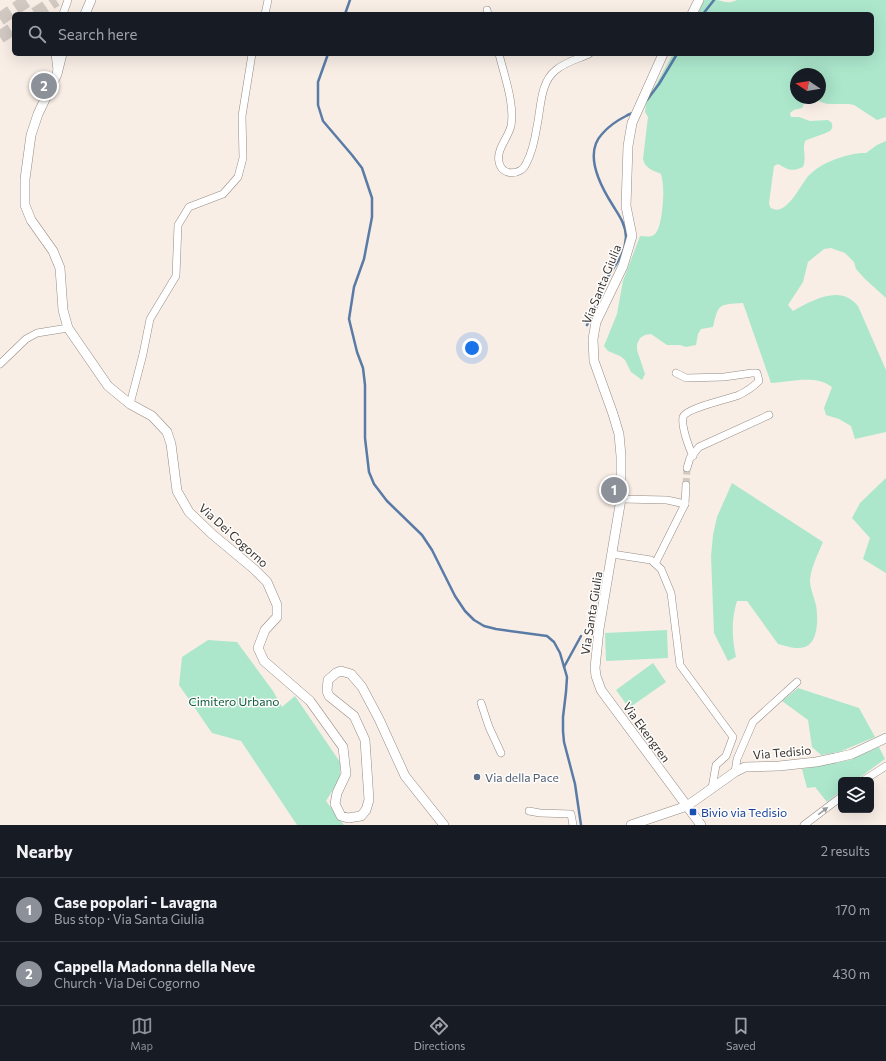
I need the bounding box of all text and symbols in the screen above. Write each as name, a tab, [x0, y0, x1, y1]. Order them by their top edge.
search box	[12, 12, 874, 56]
icon: search	[26, 23, 48, 45]
text: Search here	[58, 25, 137, 43]
north arrow	[790, 68, 826, 104]
pin: 2	[31, 71, 57, 101]
street label: Via Santa Giulia	[579, 242, 623, 326]
your location	[462, 338, 482, 358]
pin: 1	[601, 475, 627, 505]
street label: Via Dei Cogorno	[197, 500, 271, 570]
street label: Via Santa Giulia	[577, 570, 605, 656]
park label: Cimitero Urbano	[188, 694, 280, 708]
street label: Via Ekengren	[621, 699, 673, 765]
street label: Via Tedisio	[752, 742, 812, 762]
place label: Via della Pace	[485, 770, 559, 784]
marker: Via della Pace	[472, 772, 482, 782]
map controls	[838, 777, 874, 813]
button: layers	[838, 777, 874, 813]
place label: Bivio via Tedisio	[701, 805, 787, 819]
marker: Bivio via Tedisio	[688, 807, 698, 817]
one-way arrow	[817, 807, 828, 815]
text: Nearby	[16, 841, 73, 862]
text: 2 results	[821, 843, 870, 859]
text: Case popolari - Lavagna	[54, 893, 217, 911]
text: 1	[26, 902, 32, 918]
text: 170 m	[835, 902, 870, 918]
text: Bus stop · Via Santa Giulia	[54, 911, 204, 927]
text: Cappella Madonna della Neve	[54, 957, 255, 975]
text: 2	[25, 966, 33, 982]
text: 430 m	[832, 966, 870, 982]
text: Church · Via Dei Cogorno	[54, 975, 200, 991]
tab: Map	[130, 1015, 153, 1052]
tab: Directions	[414, 1015, 465, 1052]
tab: Saved	[726, 1015, 756, 1052]

